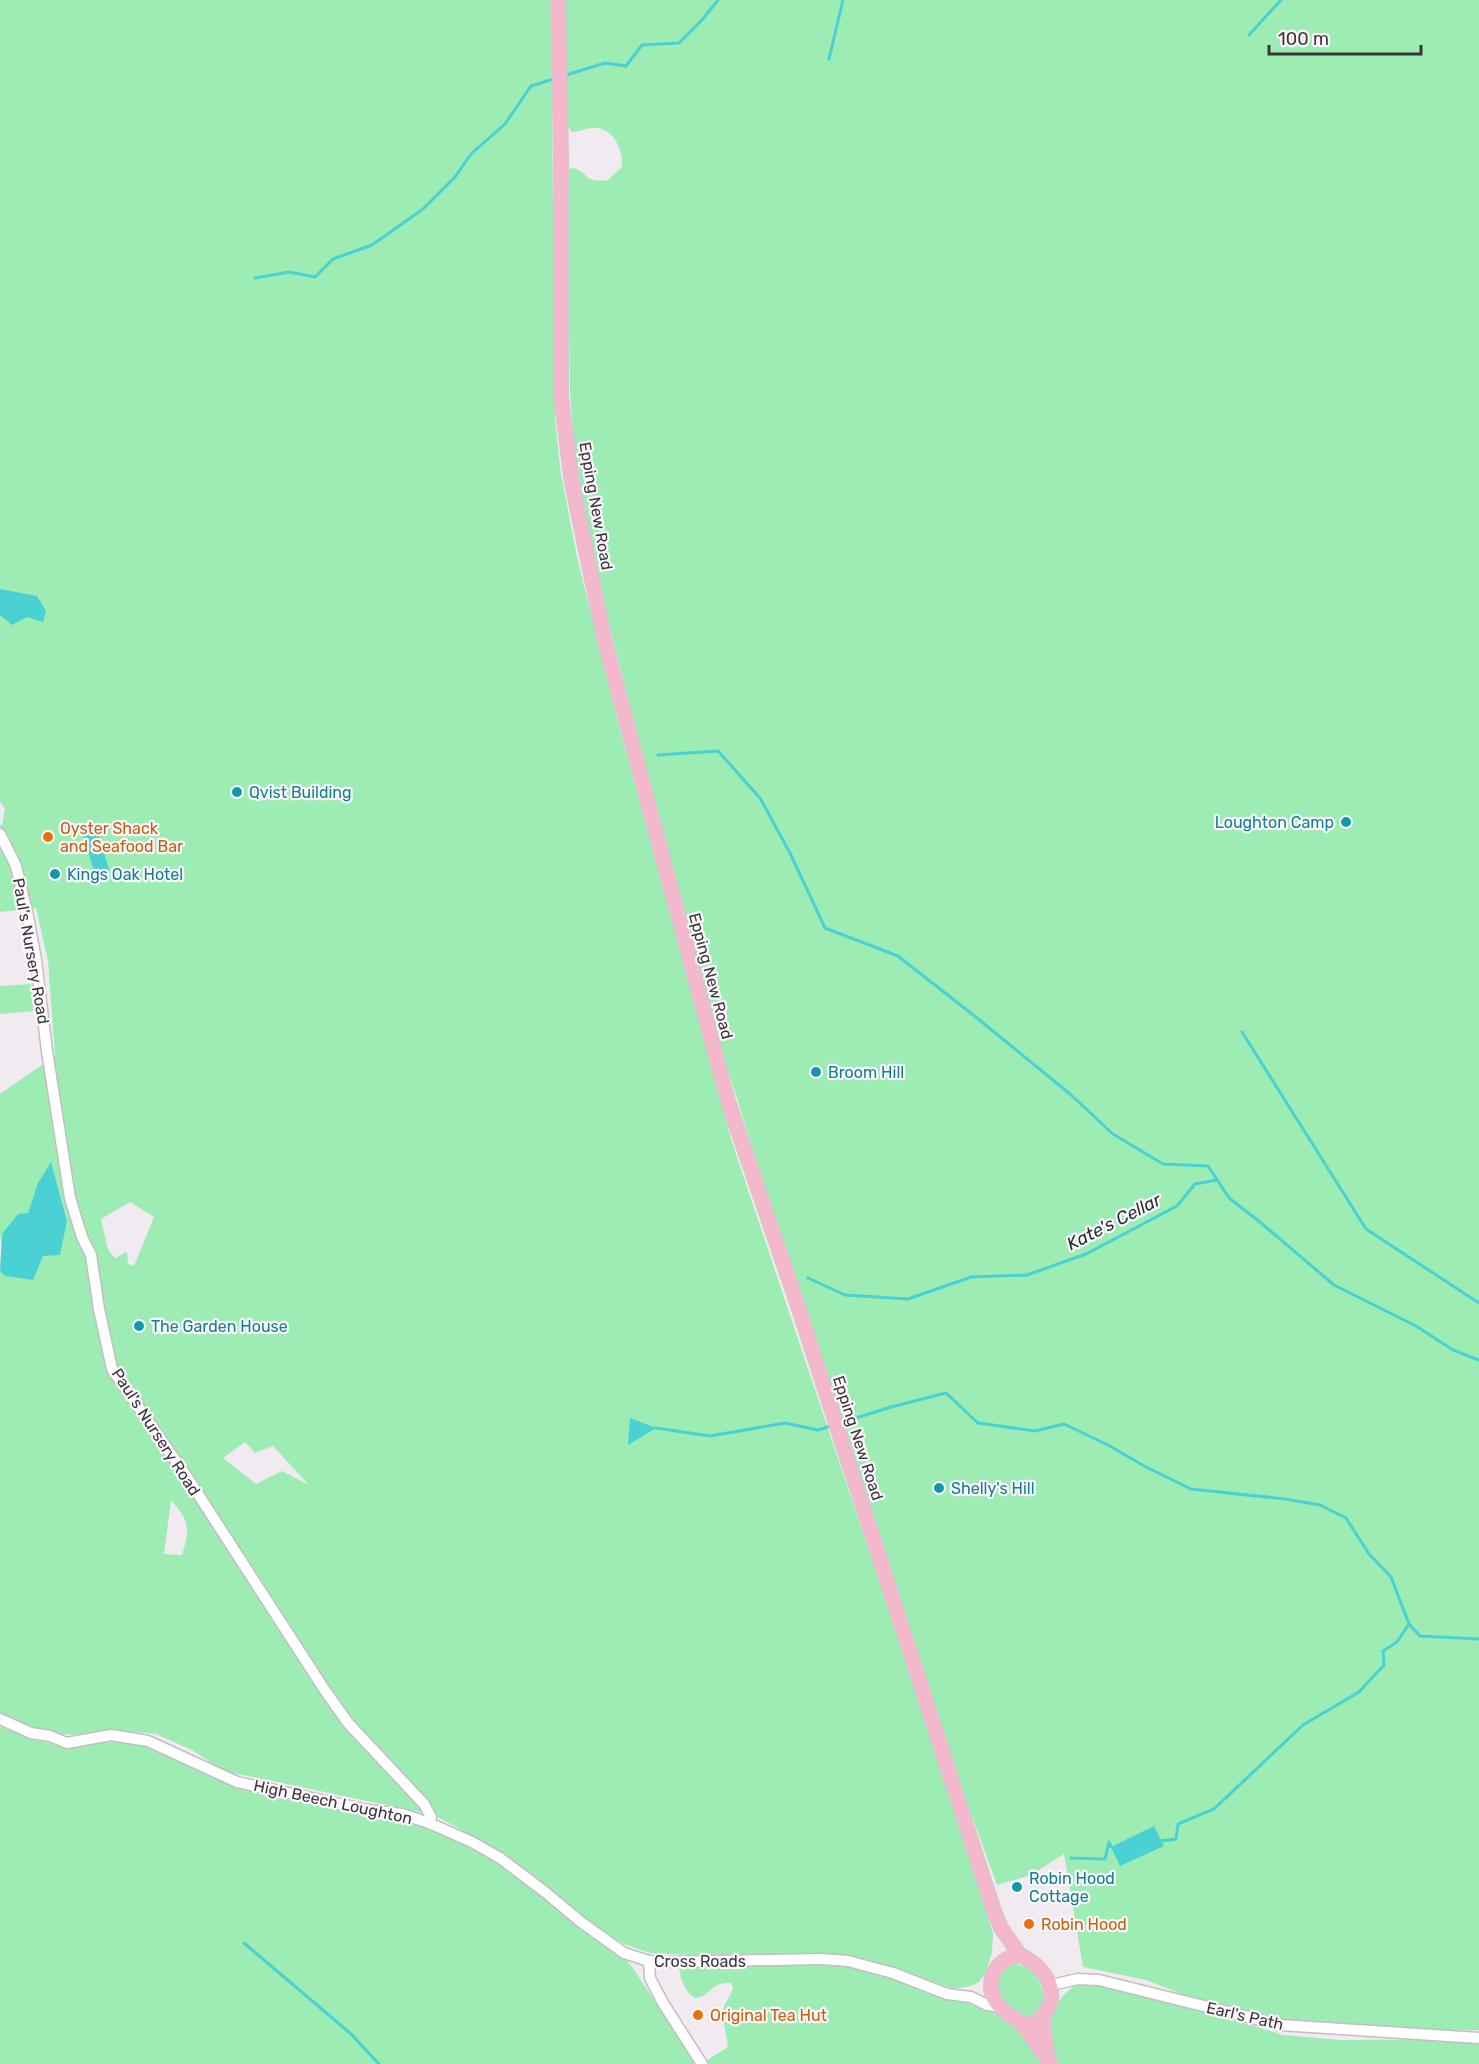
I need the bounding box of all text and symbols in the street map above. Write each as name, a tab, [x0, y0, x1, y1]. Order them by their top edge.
scale bar	[1269, 18, 1420, 56]
text: 100 m	[1278, 28, 1329, 50]
street label: Epping New Road	[575, 440, 617, 572]
place label: Qvist Building	[249, 783, 352, 802]
marker: Qvist Building	[230, 785, 244, 799]
place label: Loughton Camp	[1215, 813, 1334, 832]
marker: Loughton Camp	[1339, 815, 1353, 829]
place label: Oyster Shack and Seafood Bar	[60, 819, 183, 856]
marker: Oyster Shack and Seafood Bar	[41, 830, 55, 844]
place label: Kings Oak Hotel	[67, 865, 183, 884]
marker: Kings Oak Hotel	[48, 867, 62, 881]
street label: Paul's Nursery Road	[9, 876, 53, 1026]
street label: Epping New Road	[685, 911, 737, 1041]
place label: Broom Hill	[828, 1063, 904, 1082]
marker: Broom Hill	[809, 1065, 823, 1079]
water label: Kate's Cellar	[1063, 1188, 1166, 1255]
place label: The Garden House	[151, 1317, 288, 1336]
marker: The Garden House	[132, 1319, 146, 1333]
street label: Paul's Nursery Road	[108, 1365, 204, 1499]
street label: Epping New Road	[829, 1373, 887, 1503]
place label: Shelly's Hill	[951, 1479, 1035, 1498]
marker: Shelly's Hill	[932, 1481, 946, 1495]
street label: High Beech Loughton	[252, 1776, 414, 1828]
place label: Robin Hood Cottage	[1029, 1869, 1115, 1906]
marker: Robin Hood Cottage	[1010, 1880, 1024, 1894]
place label: Robin Hood	[1041, 1915, 1127, 1934]
marker: Robin Hood	[1022, 1917, 1036, 1931]
street label: Cross Roads	[654, 1952, 746, 1971]
street label: Earl's Path	[1205, 1998, 1285, 2034]
place label: Original Tea Hut	[710, 2006, 827, 2025]
marker: Original Tea Hut	[691, 2008, 705, 2022]

